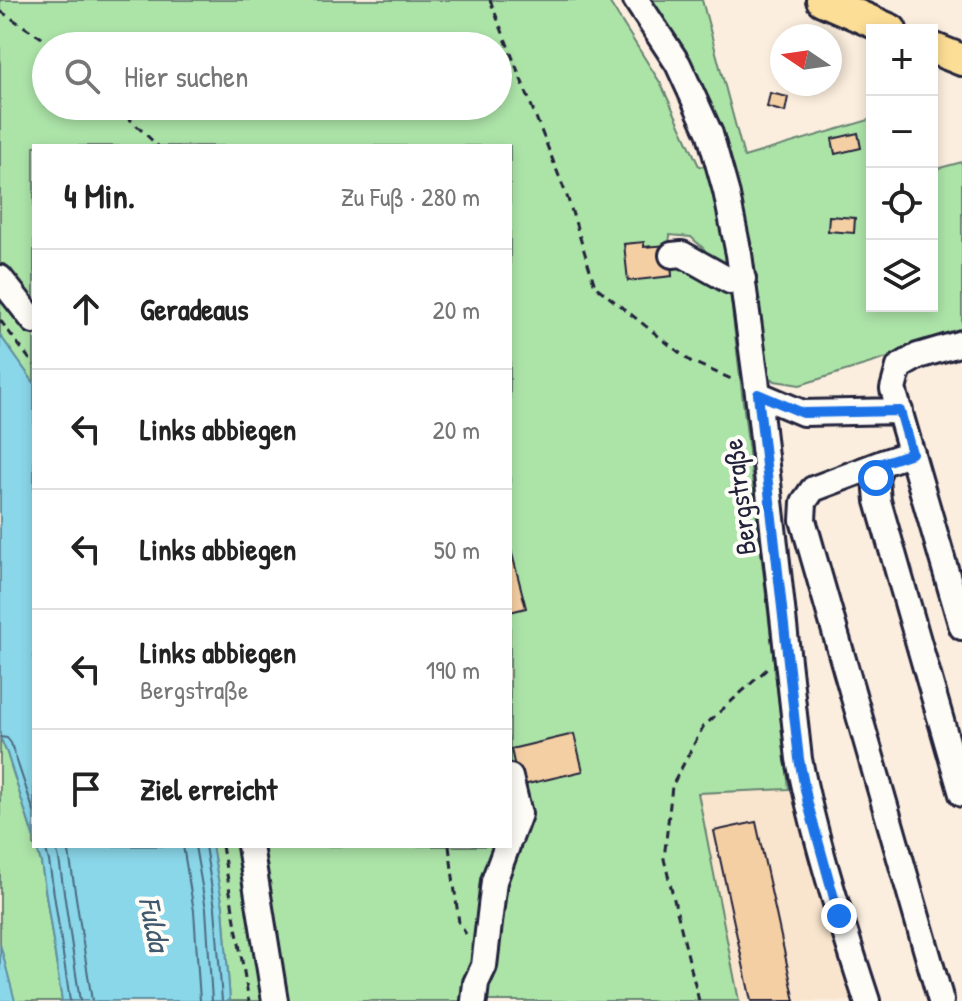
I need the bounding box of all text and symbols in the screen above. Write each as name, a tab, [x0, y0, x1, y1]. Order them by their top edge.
north arrow	[770, 24, 842, 96]
map controls	[866, 24, 938, 312]
button: +	[866, 24, 938, 96]
search box	[32, 32, 512, 120]
icon: search	[60, 54, 104, 98]
text: Hier suchen	[124, 56, 248, 96]
button: −	[866, 96, 938, 168]
button: locate	[866, 168, 938, 240]
text: 4 Min.	[64, 173, 135, 219]
text: Zu Fuß · 280 m	[341, 179, 480, 214]
button: layers	[866, 240, 938, 312]
icon: ahead	[64, 287, 108, 331]
text: Geradeaus	[140, 289, 249, 329]
text: 20 m	[433, 292, 480, 327]
icon: left	[64, 407, 108, 451]
text: Links abbiegen	[140, 409, 296, 449]
text: 20 m	[433, 412, 480, 447]
street label: Bergstraße	[713, 437, 765, 557]
route start	[858, 460, 894, 496]
icon: left	[64, 527, 108, 571]
text: Links abbiegen	[140, 529, 296, 569]
text: 50 m	[434, 532, 480, 567]
text: Links abbiegen	[140, 632, 296, 672]
icon: left	[64, 647, 108, 691]
text: 190 m	[426, 652, 480, 687]
text: Bergstraße	[140, 672, 248, 707]
icon: arrive	[64, 767, 108, 811]
text: Ziel erreicht	[140, 769, 277, 809]
water label: Fulda	[130, 893, 181, 958]
route end	[821, 898, 857, 934]

